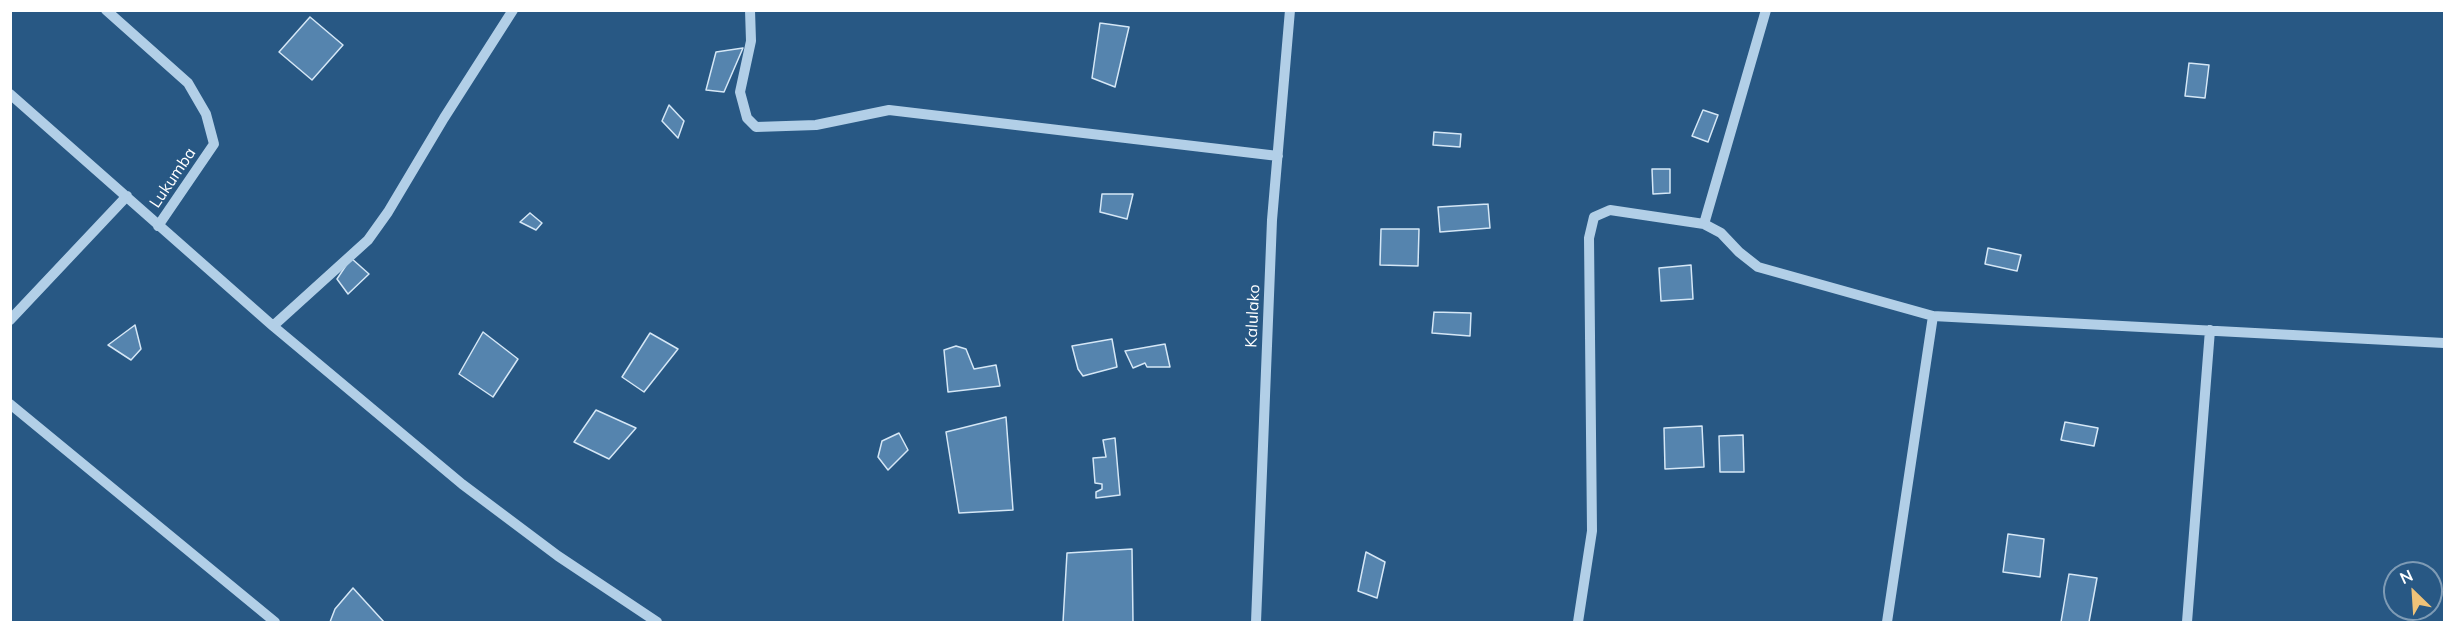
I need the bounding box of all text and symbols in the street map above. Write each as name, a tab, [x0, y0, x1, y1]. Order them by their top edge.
street label: Lukumba	[146, 144, 200, 212]
street label: Kalulako	[1242, 284, 1264, 348]
north arrow	[2383, 561, 2443, 621]
text: N	[2397, 565, 2416, 588]

